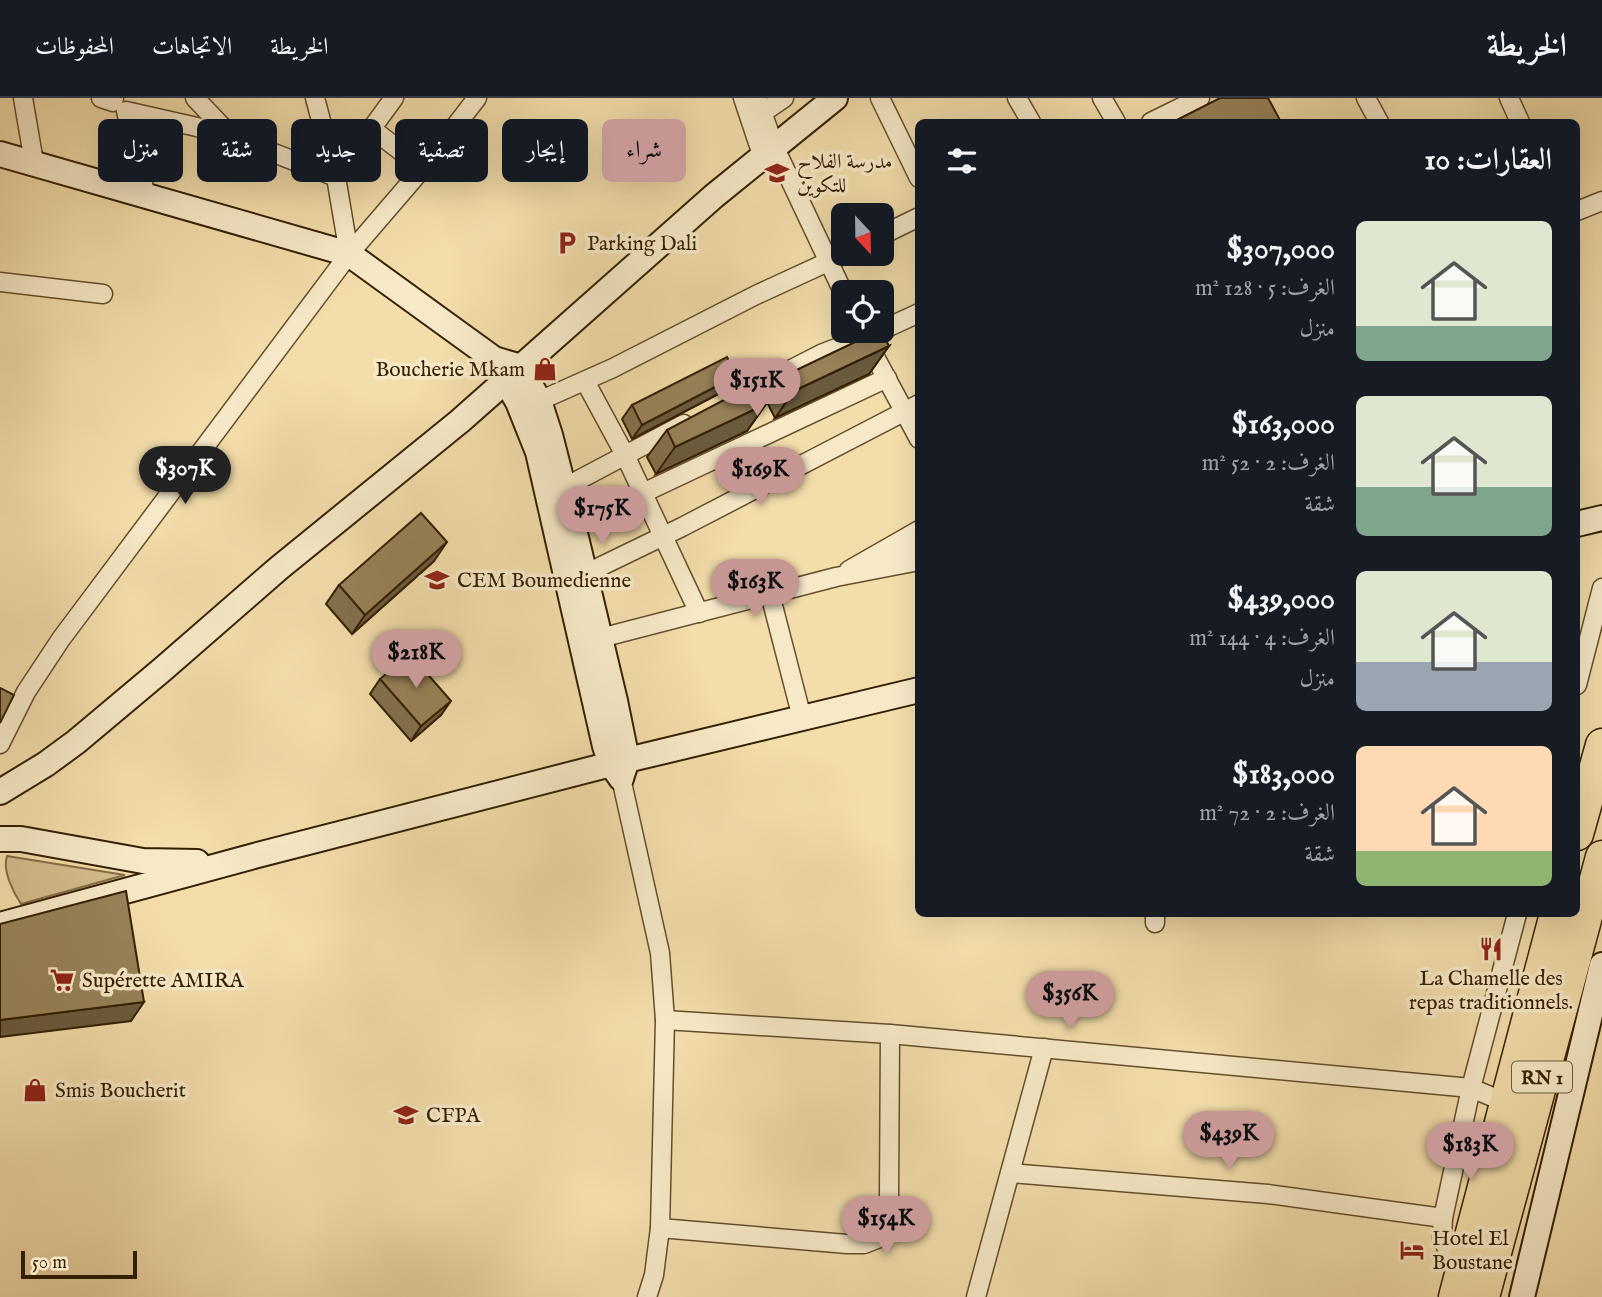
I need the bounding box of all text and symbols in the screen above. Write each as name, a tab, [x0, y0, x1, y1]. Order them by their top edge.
text: الخريطة	[1487, 26, 1567, 68]
text: المحفوظات	[35, 32, 114, 63]
text: الاتجاهات	[152, 32, 232, 63]
text: الخريطة	[270, 32, 329, 63]
chip: منزل	[98, 119, 183, 182]
chip: شقة	[197, 119, 277, 182]
chip: جديد	[291, 119, 381, 182]
chip: تصفية	[395, 119, 488, 182]
chip: إيجار	[502, 119, 588, 182]
chip: شراء	[602, 119, 686, 182]
icon: filters	[943, 142, 981, 180]
text: العقارات: 10	[1425, 142, 1552, 180]
place label: مدرسة الفلاح للتكوين	[797, 149, 892, 200]
school or university icon: مدرسة الفلاح للتكوين	[763, 159, 791, 187]
north arrow	[831, 203, 894, 266]
map controls	[831, 203, 894, 343]
parking icon: Parking Dali	[553, 229, 581, 257]
place label: Parking Dali	[587, 231, 697, 258]
text: $307,000	[1226, 231, 1335, 269]
icon: home	[1412, 249, 1496, 333]
text: الغرف: 5 · 128 m²	[1195, 274, 1335, 303]
button: locate	[831, 280, 894, 343]
text: منزل	[1300, 315, 1335, 344]
shop icon: Boucherie Mkam	[531, 355, 559, 383]
place label: Boucherie Mkam	[375, 357, 525, 384]
pin: $151K	[708, 358, 806, 418]
text: $151K	[730, 366, 784, 395]
text: $163,000	[1231, 406, 1335, 444]
icon: home	[1412, 424, 1496, 508]
pin: $307K	[136, 446, 234, 506]
pin: $169K	[711, 448, 809, 507]
text: الغرف: 2 · 52 m²	[1202, 449, 1335, 478]
text: $307K	[155, 454, 215, 483]
text: $169K	[731, 455, 789, 484]
pin: $175K	[553, 486, 651, 546]
text: شقة	[1305, 490, 1335, 519]
text: $175K	[573, 494, 631, 523]
pin: $163K	[706, 560, 804, 619]
school or university icon: CEM Boumedienne	[423, 566, 451, 594]
text: $163K	[727, 567, 783, 596]
place label: CEM Boumedienne	[457, 568, 631, 595]
text: $439,000	[1227, 581, 1335, 619]
icon: home	[1412, 599, 1496, 683]
text: الغرف: 4 · 144 m²	[1189, 624, 1335, 653]
pin: $218K	[367, 630, 465, 690]
text: $218K	[387, 638, 445, 667]
text: منزل	[1300, 665, 1335, 694]
text: $183,000	[1232, 756, 1335, 794]
icon: home	[1412, 774, 1496, 858]
text: الغرف: 2 · 72 m²	[1199, 799, 1335, 828]
text: شقة	[1305, 840, 1335, 869]
restaurant icon: La Chamelle des repas traditionnels.	[1477, 935, 1505, 963]
supermarket icon: Supérette AMIRA	[48, 966, 76, 994]
place label: La Chamelle des repas traditionnels.	[1409, 966, 1573, 1017]
place label: Supérette AMIRA	[82, 968, 245, 995]
pin: $356K	[1021, 972, 1119, 1031]
text: $356K	[1042, 979, 1098, 1008]
road number: RN 1	[1512, 1062, 1572, 1093]
shop icon: Smis Boucherit	[21, 1076, 49, 1104]
place label: Smis Boucherit	[55, 1078, 186, 1105]
school or university icon: CFPA	[392, 1101, 420, 1129]
place label: CFPA	[426, 1103, 481, 1130]
pin: $439K	[1180, 1112, 1278, 1171]
text: $439K	[1199, 1119, 1259, 1148]
pin: $183K	[1421, 1122, 1519, 1182]
text: $183K	[1442, 1130, 1498, 1159]
pin: $154K	[837, 1196, 935, 1256]
text: $154K	[857, 1204, 915, 1233]
place label: Hotel El Boustane	[1432, 1226, 1513, 1277]
hotel icon: Hotel El Boustane	[1398, 1236, 1426, 1264]
scale bar	[21, 1248, 136, 1280]
text: 50 m	[32, 1251, 67, 1275]

